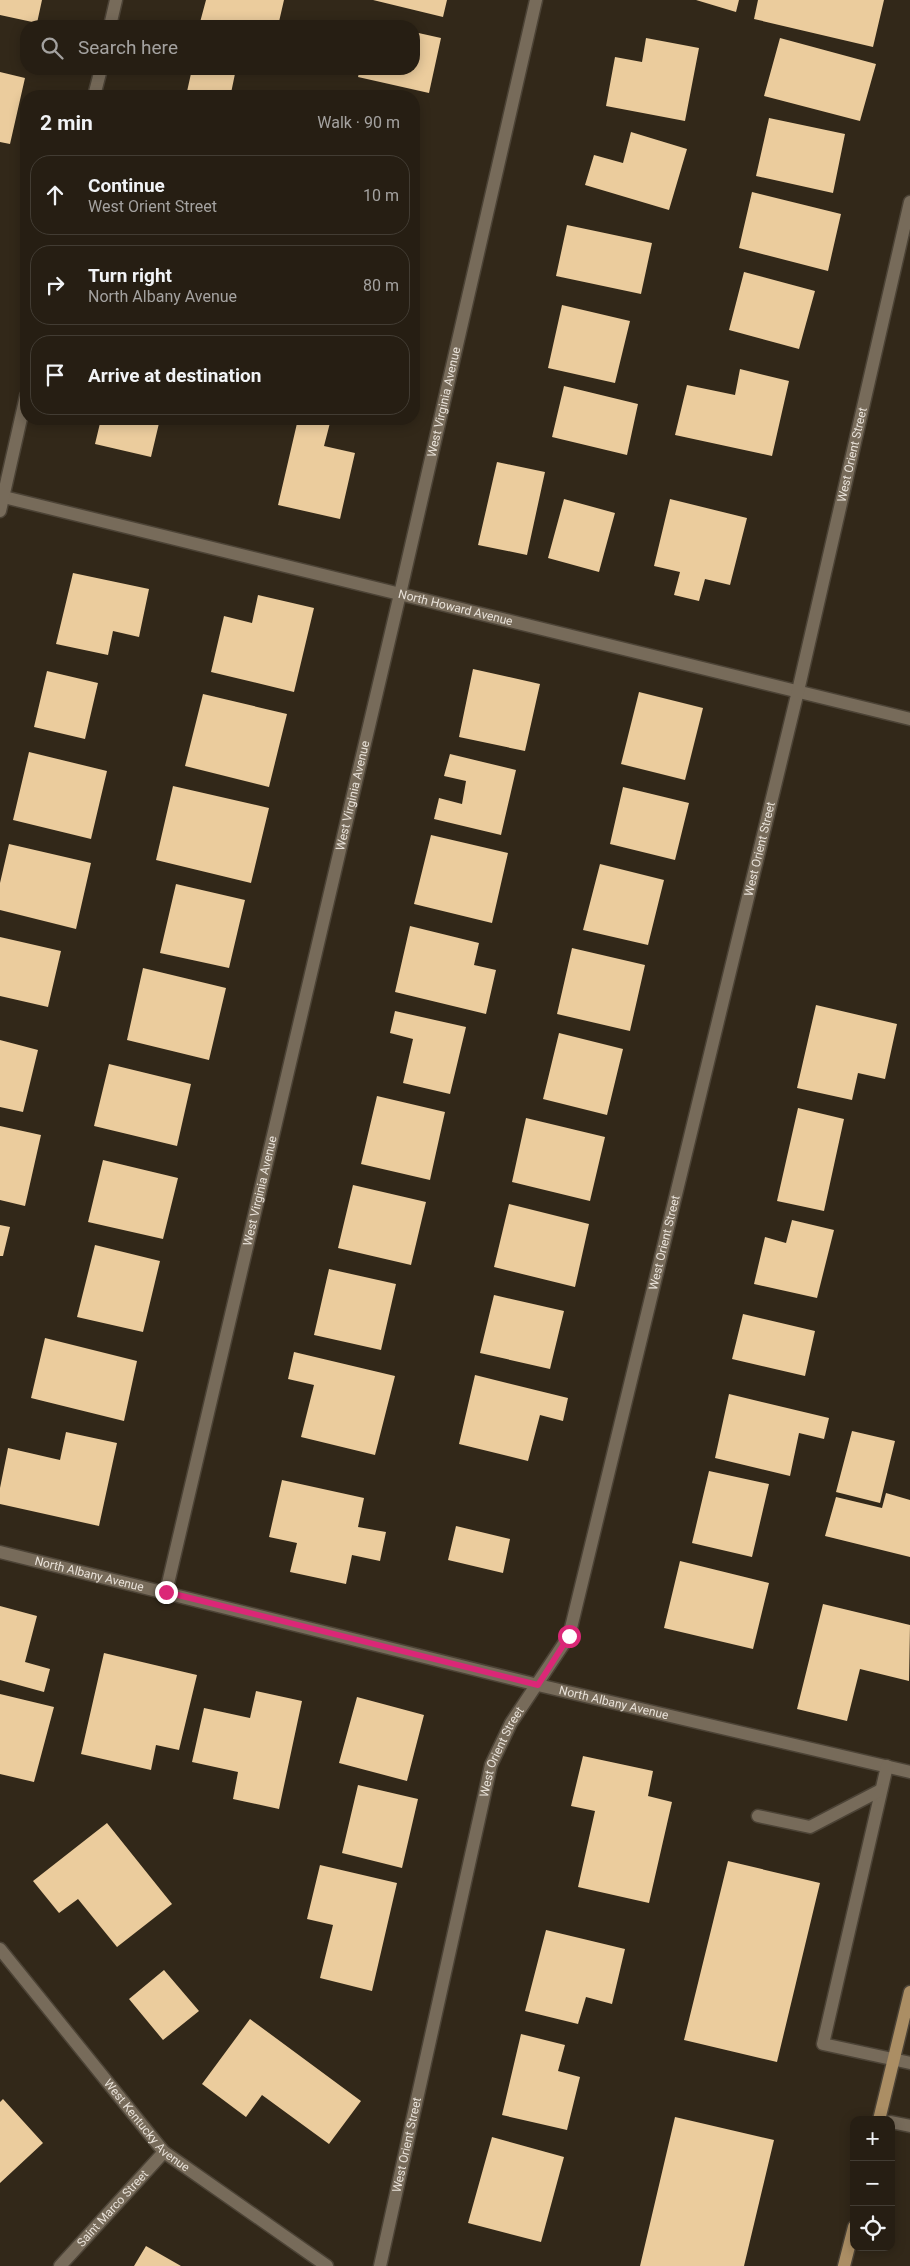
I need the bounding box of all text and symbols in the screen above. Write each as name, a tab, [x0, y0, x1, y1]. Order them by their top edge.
search box	[20, 20, 420, 75]
icon: search	[38, 34, 66, 62]
text: Search here	[78, 36, 178, 59]
text: 2 min	[40, 111, 93, 135]
text: Walk · 90 m	[317, 113, 400, 132]
text: Continue	[88, 174, 165, 197]
icon: ahead	[41, 181, 69, 209]
text: 10 m	[363, 186, 399, 205]
text: West Orient Street	[88, 197, 217, 216]
text: Turn right	[88, 264, 172, 287]
icon: right	[41, 271, 69, 299]
text: 80 m	[363, 276, 399, 295]
text: North Albany Avenue	[88, 287, 237, 306]
street label: West Virginia Avenue	[425, 346, 463, 458]
icon: arrive	[41, 361, 69, 389]
text: Arrive at destination	[88, 364, 261, 387]
street label: West Orient Street	[834, 406, 870, 503]
street label: North Howard Avenue	[397, 587, 514, 628]
street label: West Virginia Avenue	[333, 739, 372, 852]
street label: West Orient Street	[741, 800, 778, 898]
street label: West Virginia Avenue	[240, 1134, 280, 1247]
street label: West Orient Street	[646, 1194, 683, 1291]
street label: North Albany Avenue	[33, 1554, 145, 1594]
route end	[155, 1581, 178, 1604]
route start	[558, 1625, 581, 1648]
street label: North Albany Avenue	[558, 1683, 670, 1722]
street label: West Orient Street	[477, 1704, 527, 1798]
street label: West Kentucky Avenue	[101, 2076, 192, 2175]
street label: West Orient Street	[390, 2096, 424, 2194]
map controls	[850, 2116, 895, 2251]
button: +	[850, 2116, 895, 2161]
button: −	[850, 2161, 895, 2206]
street label: Saint Marco Street	[74, 2167, 151, 2250]
button: locate	[850, 2206, 895, 2251]

